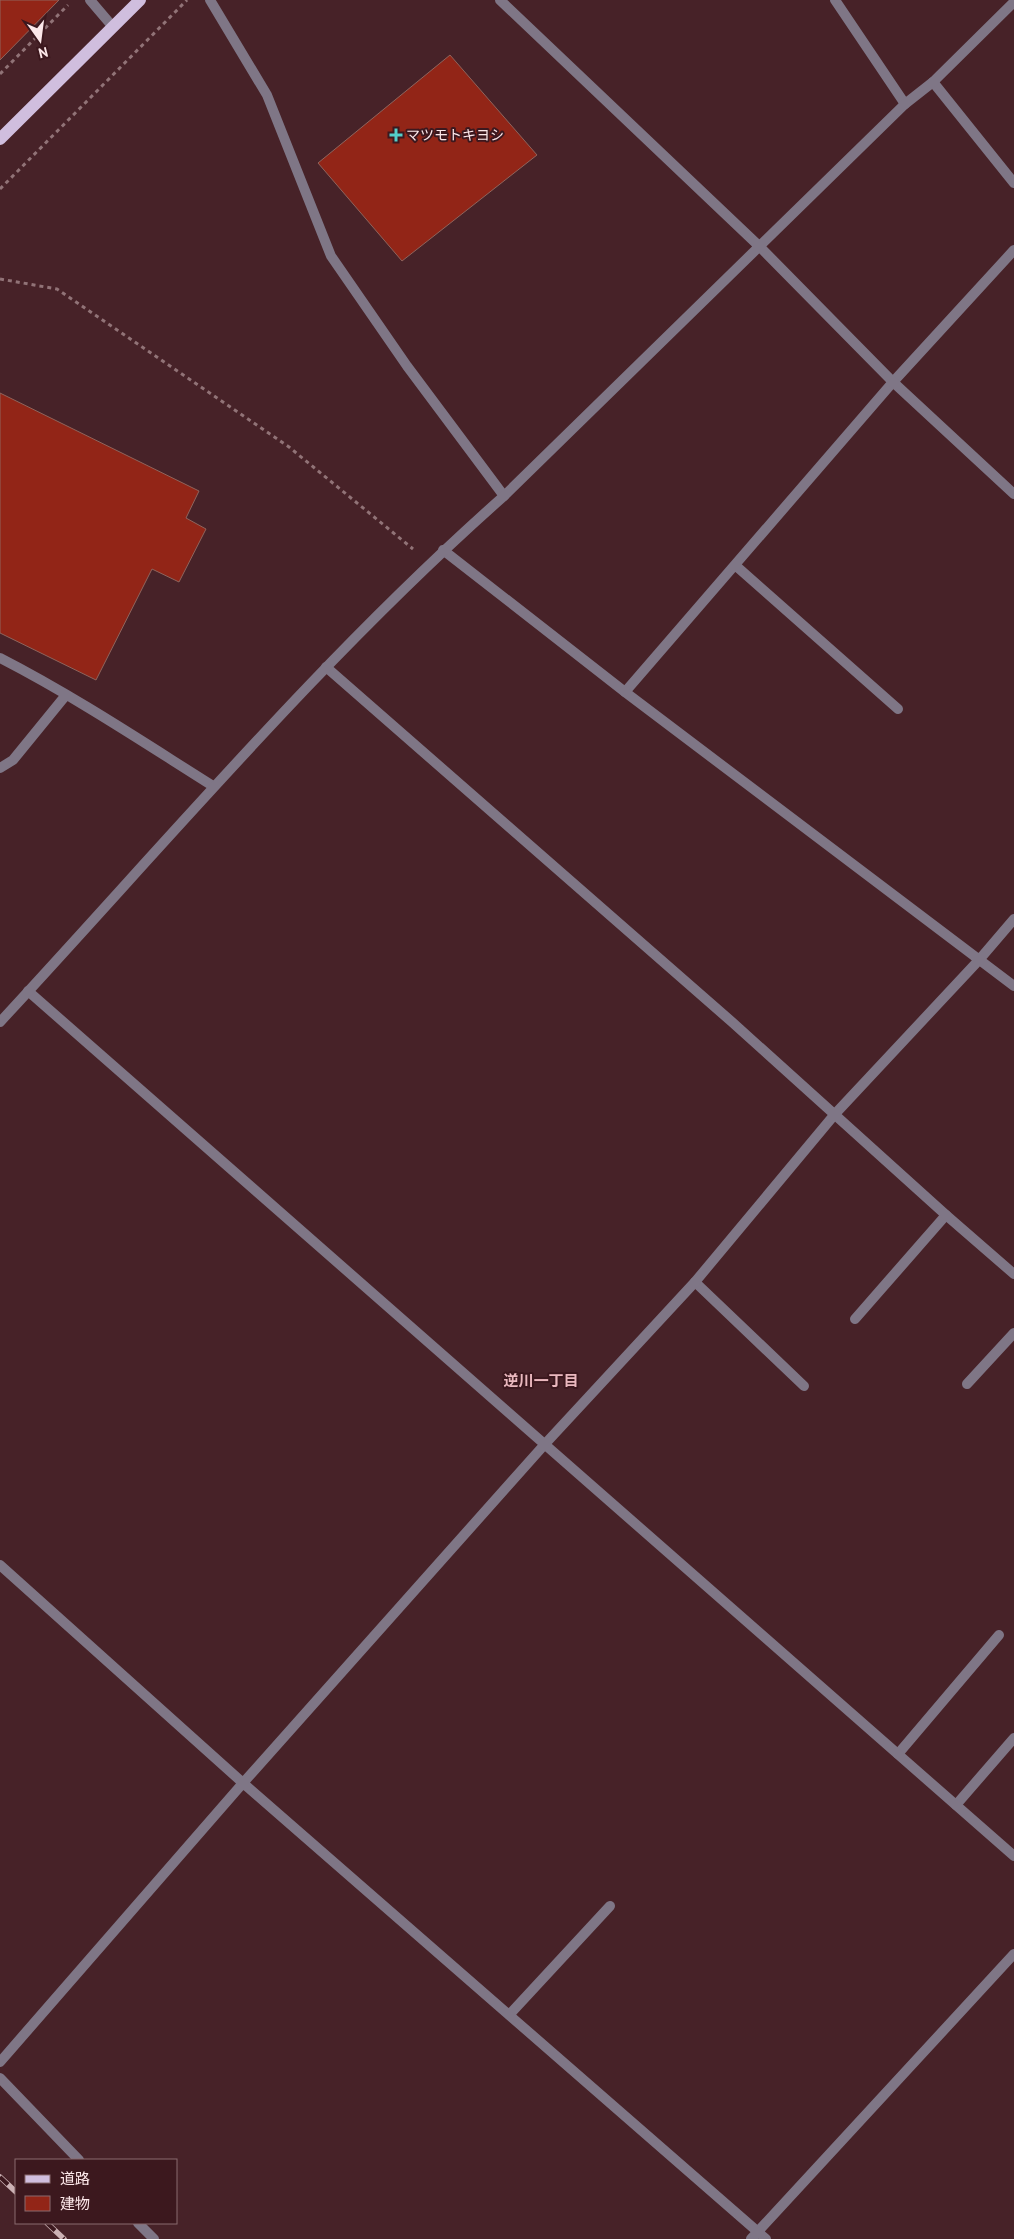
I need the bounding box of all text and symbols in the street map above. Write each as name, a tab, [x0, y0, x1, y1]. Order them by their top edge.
north arrow	[15, 15, 65, 65]
text: N	[37, 43, 50, 62]
place label: マツモトキヨシ	[406, 126, 504, 144]
marker: マツモトキヨシ	[390, 129, 402, 141]
district label: 逆川一丁目	[503, 1371, 579, 1390]
legend	[15, 2159, 178, 2224]
text: 道路	[60, 2169, 90, 2188]
text: 建物	[60, 2194, 90, 2213]

